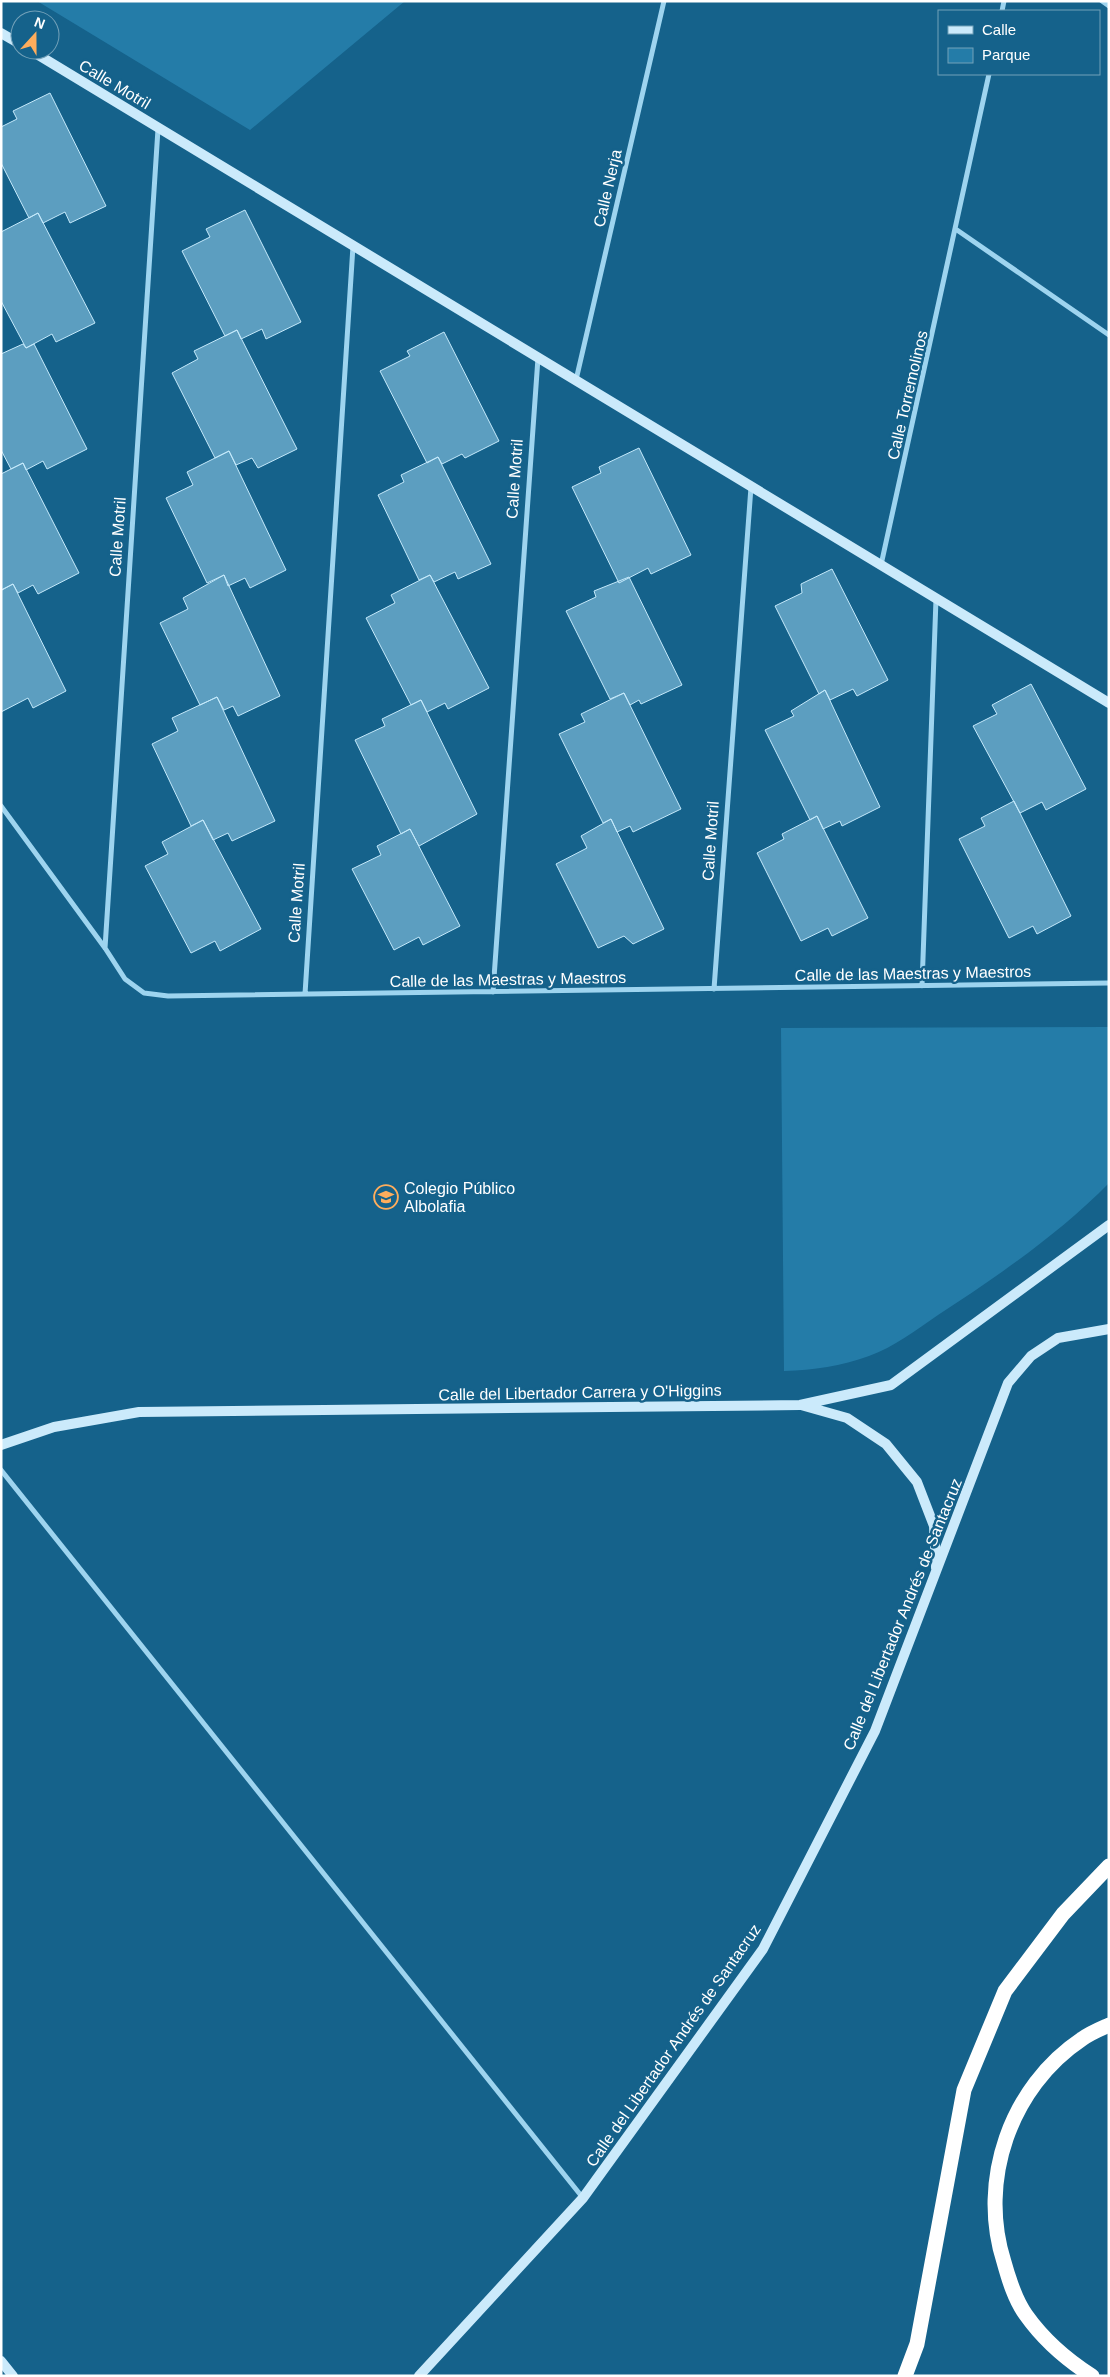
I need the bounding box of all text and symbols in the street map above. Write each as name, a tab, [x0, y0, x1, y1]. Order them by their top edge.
north arrow	[10, 10, 60, 60]
legend	[938, 10, 1100, 75]
text: N	[32, 14, 47, 32]
text: Calle	[982, 21, 1016, 38]
text: Parque	[982, 46, 1030, 63]
street label: Calle Motril	[76, 57, 153, 112]
street label: Calle Nerja	[590, 148, 625, 229]
street label: Calle Torremolinos	[884, 329, 931, 461]
street label: Calle Motril	[503, 439, 526, 520]
street label: Calle Motril	[106, 497, 129, 578]
street label: Calle Motril	[699, 801, 722, 882]
street label: Calle Motril	[285, 863, 308, 944]
street label: Calle de las Maestras y Maestros	[795, 963, 1031, 984]
street label: Calle de las Maestras y Maestros	[390, 969, 626, 990]
place label: Colegio Público Albolafia	[404, 1180, 515, 1215]
school or university icon: Colegio Público Albolafia	[373, 1184, 399, 1210]
street label: Calle del Libertador Carrera y O'Higgins	[438, 1382, 722, 1403]
street label: Calle del Libertador Andrés de Santacruz	[840, 1476, 965, 1753]
street label: Calle del Libertador Andrés de Santacruz	[583, 1921, 764, 2170]

